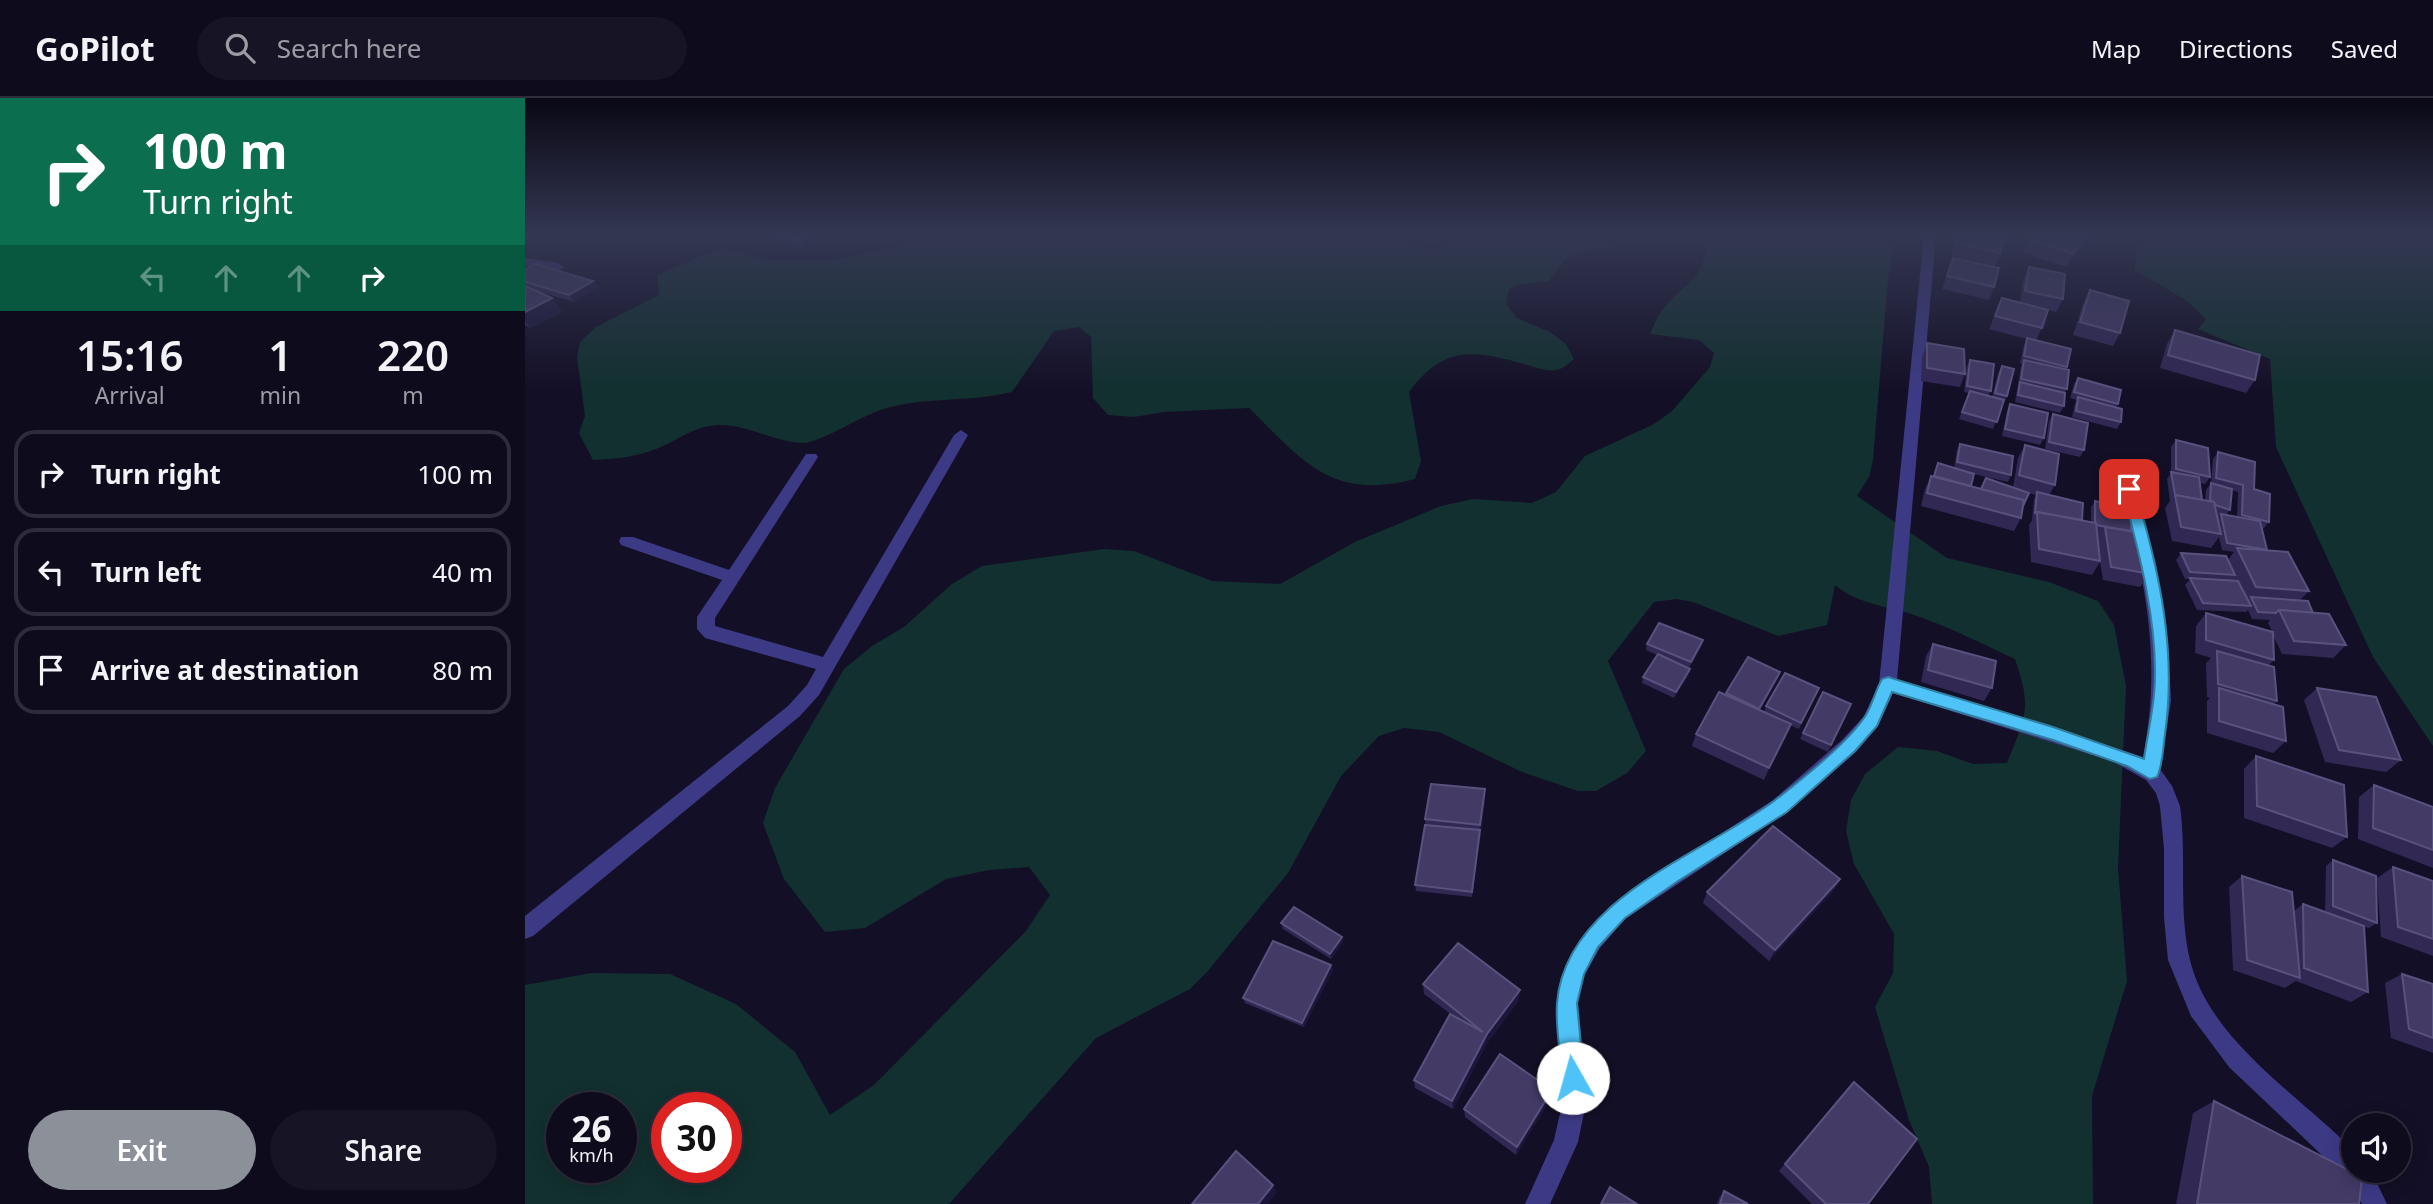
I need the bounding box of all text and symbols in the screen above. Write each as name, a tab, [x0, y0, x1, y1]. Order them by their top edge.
search box	[197, 17, 687, 80]
text: GoPilot	[35, 26, 155, 71]
icon: search	[221, 29, 259, 67]
text: Search here	[277, 30, 421, 66]
text: Map	[2091, 32, 2141, 65]
text: Directions	[2179, 32, 2293, 65]
text: Saved	[2331, 32, 2398, 65]
text: 100 m	[143, 117, 288, 183]
icon: right	[28, 126, 119, 217]
text: Turn right	[143, 180, 293, 223]
icon: left	[134, 259, 172, 297]
icon: ahead	[207, 259, 245, 297]
icon: ahead	[280, 259, 318, 297]
icon: right	[353, 259, 391, 297]
text: 15:16	[76, 326, 184, 383]
text: 1	[268, 326, 292, 383]
text: 220	[377, 326, 449, 383]
text: Arrival	[95, 379, 165, 411]
text: min	[259, 379, 301, 411]
text: m	[402, 379, 424, 411]
icon: right	[32, 455, 70, 493]
text: Turn right	[91, 456, 221, 492]
text: 100 m	[417, 456, 493, 492]
pin	[2099, 459, 2159, 519]
icon: arrive	[2110, 470, 2148, 508]
icon: left	[32, 553, 70, 591]
text: Turn left	[91, 554, 202, 590]
text: 40 m	[432, 554, 493, 590]
icon: arrive	[32, 651, 70, 689]
text: Arrive at destination	[91, 652, 360, 688]
text: 80 m	[432, 652, 493, 688]
position arrow	[1536, 1041, 1610, 1115]
speed limit sign: 30	[651, 1092, 742, 1183]
text: 26	[571, 1105, 612, 1152]
button: Exit	[28, 1110, 256, 1190]
button: Share	[270, 1110, 497, 1190]
map controls	[2341, 1113, 2411, 1183]
button: sound	[2341, 1113, 2411, 1183]
text: km/h	[569, 1143, 614, 1167]

